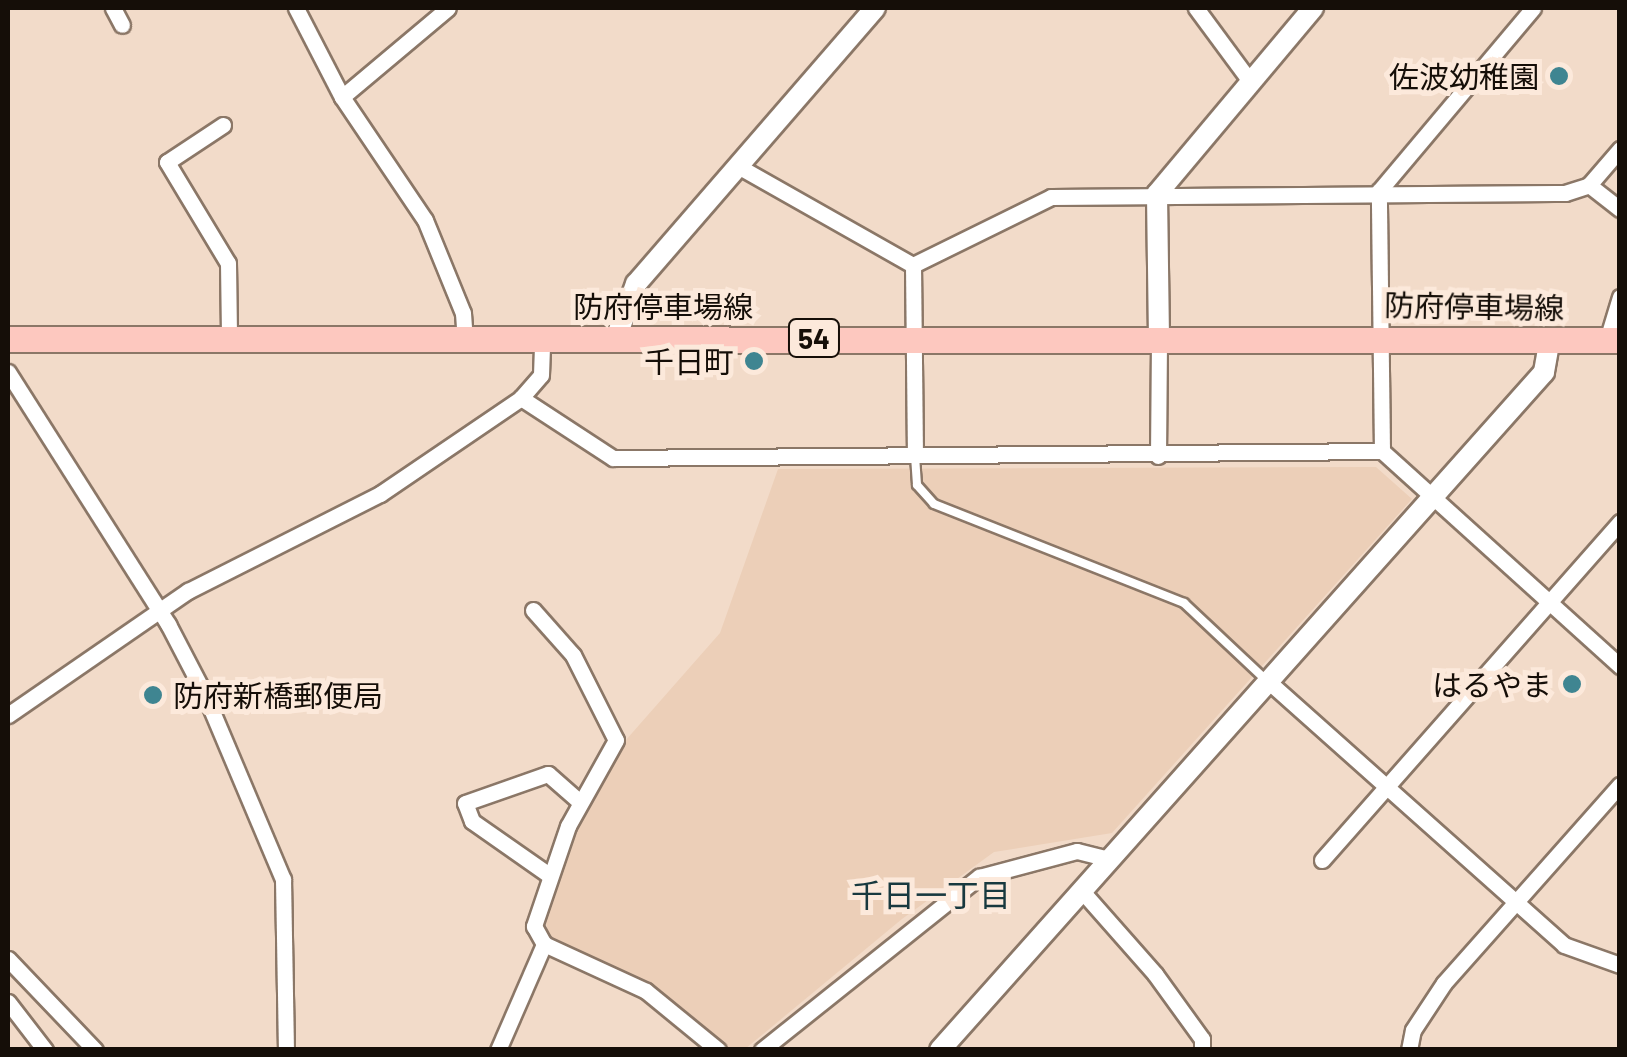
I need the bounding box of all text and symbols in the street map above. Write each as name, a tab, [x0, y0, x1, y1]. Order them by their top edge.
place label: 佐波幼稚園	[1389, 58, 1539, 94]
marker: 佐波幼稚園	[1548, 65, 1570, 87]
street label: 防府停車場線	[1384, 286, 1564, 326]
street label: 防府停車場線	[573, 288, 753, 324]
road number: 54	[786, 315, 842, 361]
place label: 千日町	[644, 343, 734, 379]
marker: 千日町	[743, 350, 765, 372]
place label: はるやま	[1432, 666, 1552, 702]
marker: はるやま	[1561, 673, 1583, 695]
place label: 防府新橋郵便局	[173, 677, 383, 713]
marker: 防府新橋郵便局	[142, 684, 164, 706]
district label: 千日一丁目	[851, 875, 1011, 913]

